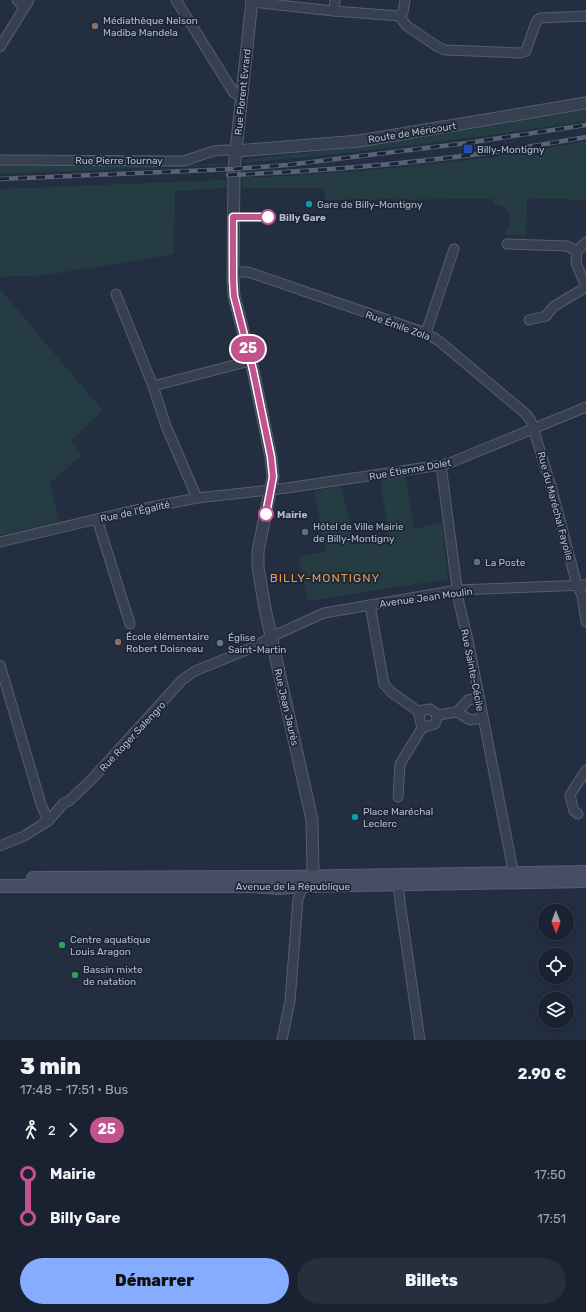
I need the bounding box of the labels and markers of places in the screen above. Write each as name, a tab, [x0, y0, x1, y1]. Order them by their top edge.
place label: Médiathèque Nelson Madiba Mandela	[103, 15, 198, 39]
marker: Médiathèque Nelson Madiba Mandela	[90, 21, 100, 31]
marker: Billy-Montigny	[462, 143, 474, 155]
place label: Billy-Montigny	[477, 144, 545, 156]
marker: Gare de Billy-Montigny	[304, 199, 314, 209]
place label: Gare de Billy-Montigny	[317, 199, 423, 211]
marker: Billy Gare	[260, 209, 276, 225]
place label: Billy Gare	[279, 212, 326, 224]
marker: Mairie	[258, 506, 274, 522]
place label: Mairie	[277, 509, 307, 521]
place label: Hôtel de Ville Mairie de Billy-Montigny	[313, 521, 404, 545]
marker: Hôtel de Ville Mairie de Billy-Montigny	[300, 527, 310, 537]
marker: La Poste	[472, 557, 482, 567]
place label: La Poste	[485, 557, 526, 569]
place label: École élémentaire Robert Doisneau	[126, 631, 209, 655]
place label: Église Saint-Martin	[228, 632, 286, 656]
marker: École élémentaire Robert Doisneau	[113, 637, 123, 647]
marker: Église Saint-Martin	[215, 638, 225, 648]
place label: Place Maréchal Leclerc	[363, 806, 433, 830]
marker: Place Maréchal Leclerc	[350, 812, 360, 822]
place label: Centre aquatique Louis Aragon	[70, 934, 151, 958]
marker: Centre aquatique Louis Aragon	[57, 940, 67, 950]
place label: Bassin mixte de natation	[83, 964, 143, 988]
marker: Bassin mixte de natation	[70, 970, 80, 980]

